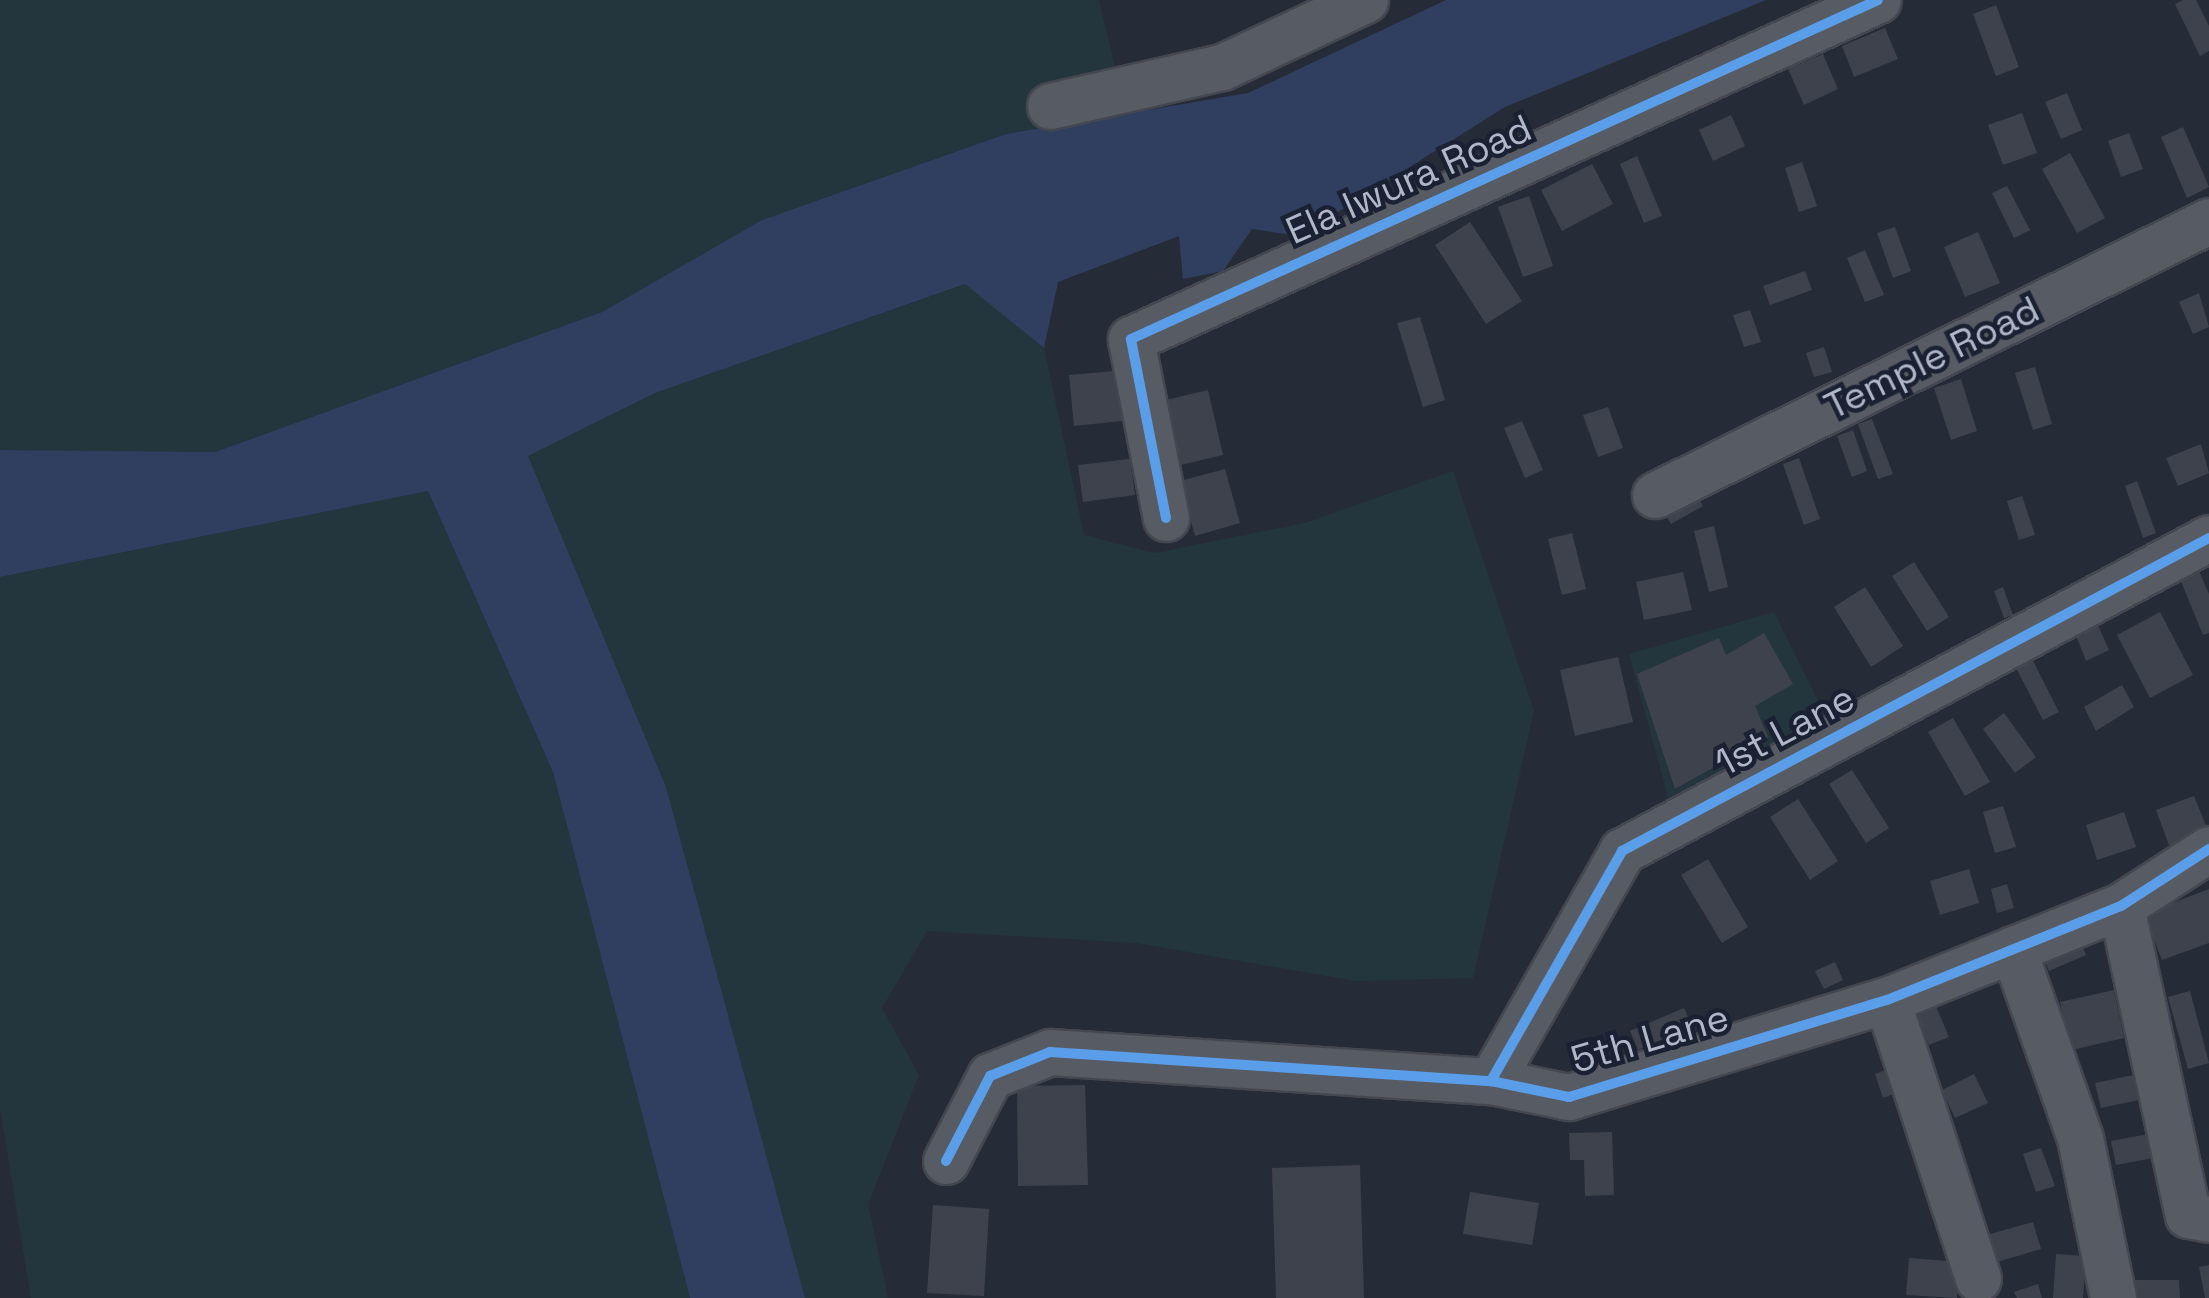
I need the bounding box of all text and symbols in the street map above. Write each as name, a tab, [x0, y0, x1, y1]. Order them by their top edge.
street label: Ela Iwura Road	[1279, 106, 1539, 254]
street label: Temple Road	[1817, 286, 2047, 430]
street label: 1st Lane	[1708, 675, 1862, 787]
street label: 5th Lane	[1566, 995, 1734, 1083]

